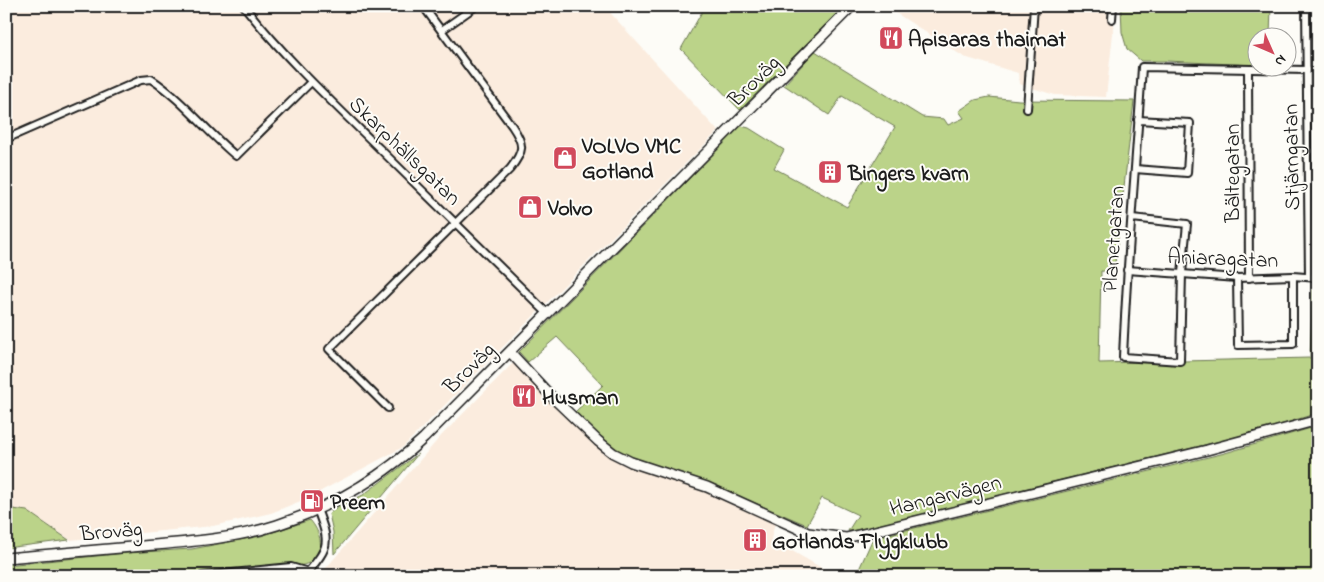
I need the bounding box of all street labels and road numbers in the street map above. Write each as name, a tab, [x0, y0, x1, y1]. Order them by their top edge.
street label: Broväg	[721, 49, 789, 117]
street label: Skarphällsgatan	[340, 90, 467, 215]
street label: Stjärngatan	[1276, 103, 1311, 211]
street label: Bältegatan	[1218, 124, 1251, 223]
street label: Planetgatan	[1095, 185, 1136, 294]
street label: Aniaragatan	[1167, 242, 1279, 279]
street label: Broväg	[436, 336, 504, 404]
street label: Hangarvägen	[886, 468, 1005, 527]
street label: Broväg	[78, 514, 144, 553]

